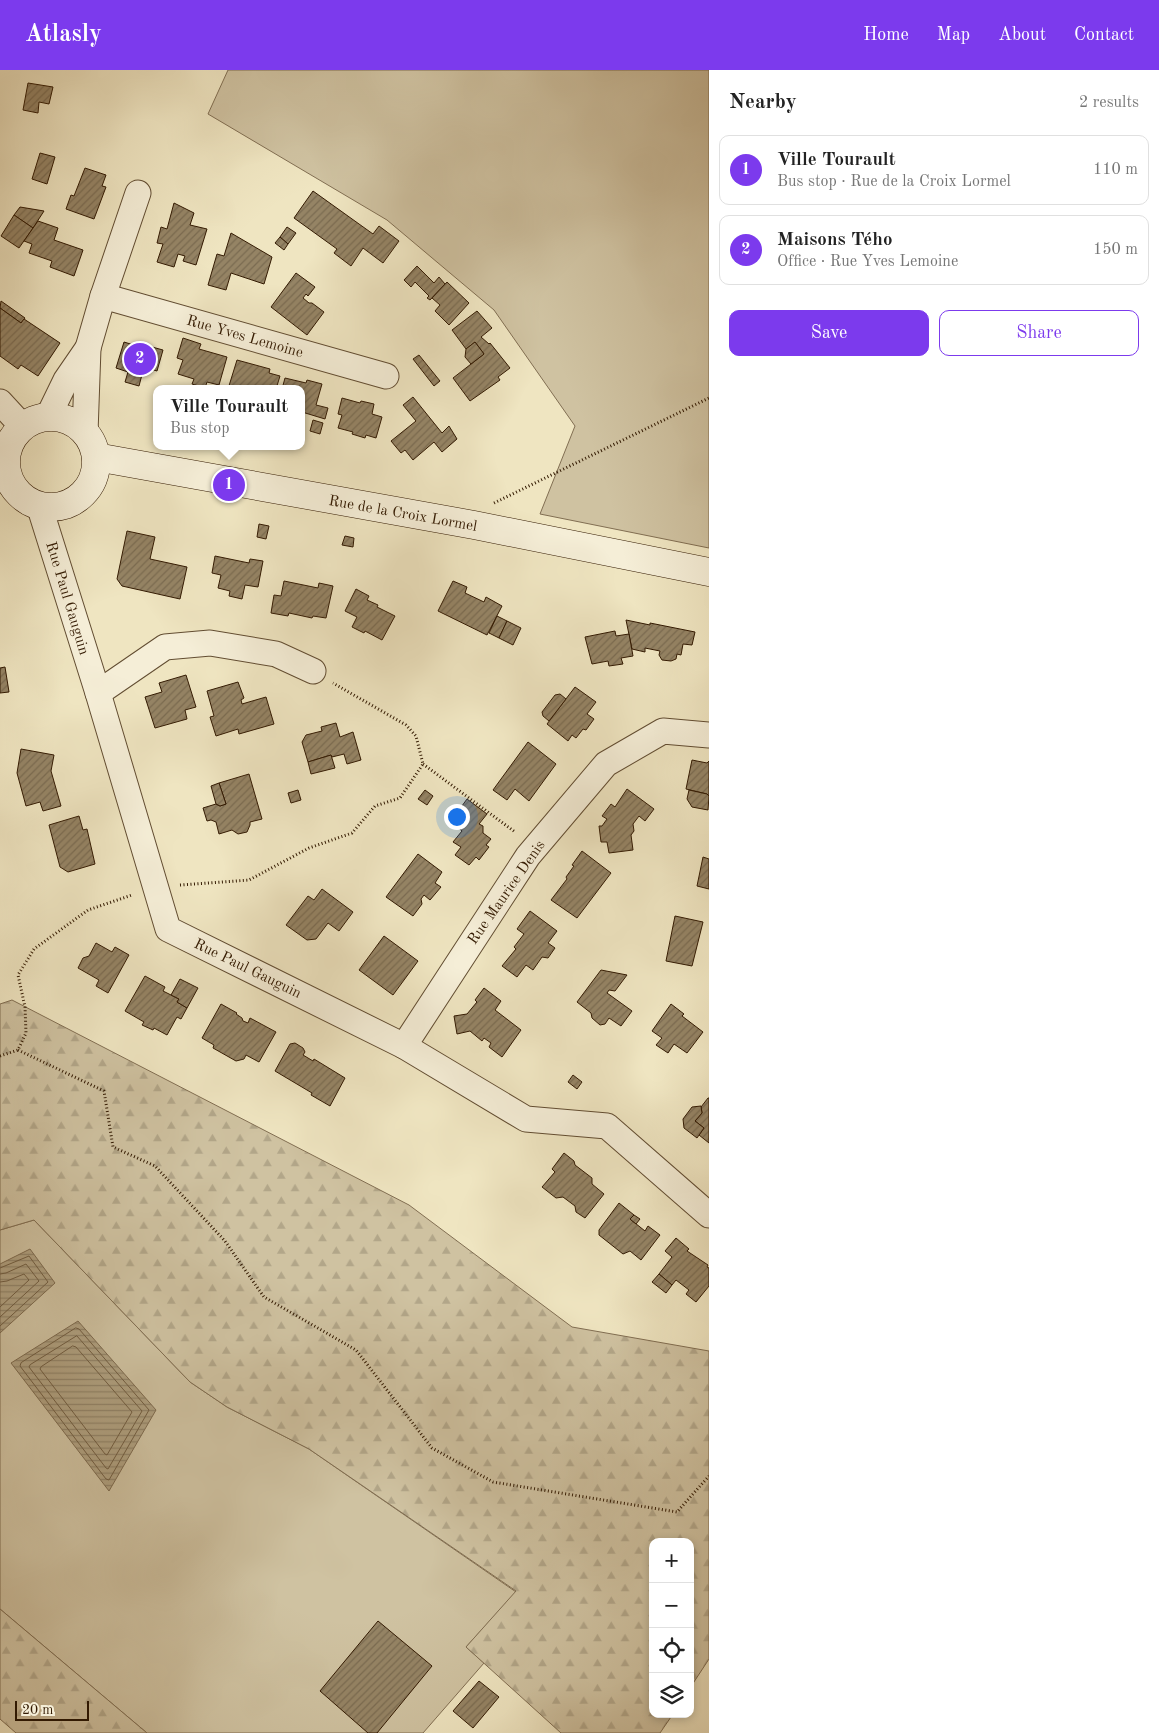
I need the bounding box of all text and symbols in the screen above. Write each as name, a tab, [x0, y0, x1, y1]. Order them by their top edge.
text: Atlasly	[25, 23, 102, 47]
text: Home	[863, 26, 909, 44]
text: Map	[937, 26, 970, 44]
text: About	[998, 26, 1046, 44]
text: Contact	[1074, 26, 1134, 44]
text: Nearby	[729, 92, 797, 113]
text: 2 results	[1079, 95, 1139, 111]
text: Ville Tourault	[777, 151, 896, 170]
text: 1	[741, 162, 751, 178]
text: 110 m	[1093, 162, 1138, 178]
text: Bus stop · Rue de la Croix Lormel	[777, 174, 1011, 190]
text: Maisons Tého	[777, 231, 893, 250]
text: 2	[741, 242, 751, 258]
text: 150 m	[1093, 242, 1138, 258]
text: Office · Rue Yves Lemoine	[777, 254, 958, 270]
button: Save	[729, 310, 929, 356]
button: Share	[939, 310, 1139, 356]
street label: Rue Yves Lemoine	[185, 314, 305, 361]
pin: 2	[124, 340, 156, 378]
popup	[153, 385, 305, 450]
text: Ville Tourault	[170, 398, 288, 417]
text: Bus stop	[170, 421, 229, 437]
pin: 1	[213, 466, 245, 504]
street label: Rue de la Croix Lormel	[327, 494, 478, 535]
street label: Rue Paul Gauguin	[42, 540, 91, 657]
your location	[444, 804, 470, 830]
street label: Rue Maurice Denis	[466, 838, 549, 948]
street label: Rue Paul Gauguin	[191, 937, 303, 1002]
map controls	[649, 1538, 694, 1718]
button: +	[649, 1538, 694, 1583]
button: −	[649, 1583, 694, 1628]
button: locate	[649, 1628, 694, 1673]
button: layers	[649, 1673, 694, 1718]
scale bar	[15, 1698, 89, 1721]
text: 20 m	[22, 1703, 53, 1717]

